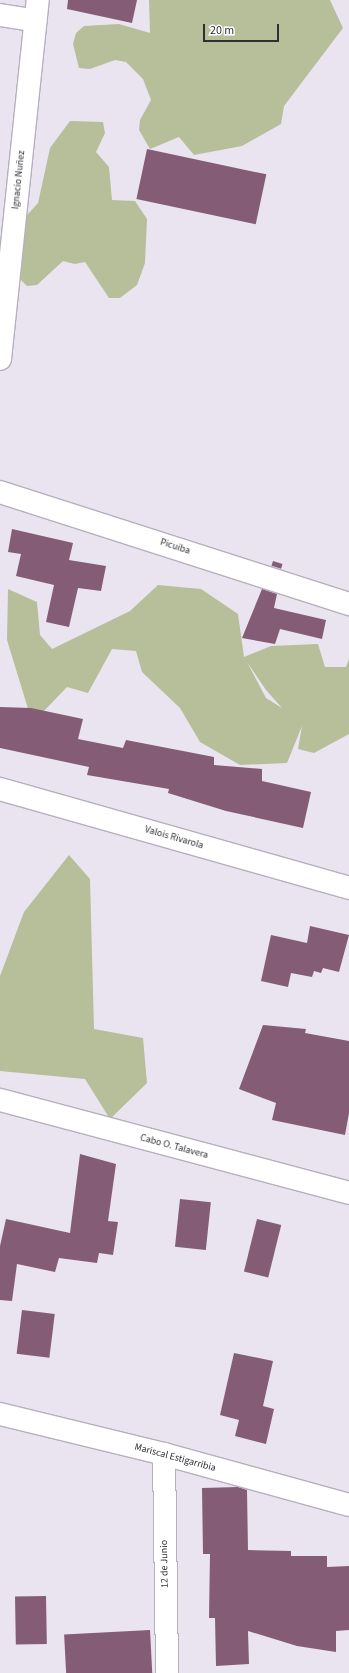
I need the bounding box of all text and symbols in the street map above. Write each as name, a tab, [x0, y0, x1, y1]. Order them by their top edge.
scale bar	[205, 16, 281, 42]
text: 20 m	[210, 22, 234, 39]
street label: Ignacio Nuñez	[10, 150, 28, 210]
street label: Picuiba	[158, 537, 192, 557]
street label: Valois Rivarola	[143, 824, 205, 852]
street label: Cabo O. Talavera	[139, 1132, 209, 1162]
street label: Mariscal Estigarribia	[133, 1441, 217, 1475]
street label: 12 de Junio	[159, 1540, 171, 1588]

